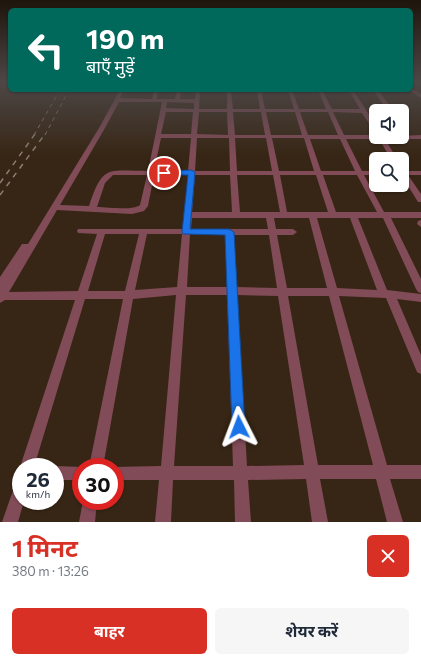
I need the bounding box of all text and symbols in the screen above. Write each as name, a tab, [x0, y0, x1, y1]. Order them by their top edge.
text: 190 m	[86, 21, 164, 55]
icon: left	[20, 24, 72, 76]
text: बाएँ मुड़ें	[86, 55, 135, 77]
map controls	[369, 104, 409, 192]
button: sound	[369, 104, 409, 144]
button: search	[369, 152, 409, 192]
pin	[147, 156, 181, 190]
icon: arrive	[153, 162, 175, 184]
position arrow	[218, 406, 260, 448]
speed limit sign: 30	[72, 458, 124, 510]
text: 26	[26, 467, 50, 491]
text: km/h	[26, 488, 50, 500]
text: 1 मिनट	[12, 533, 78, 562]
button: close	[367, 535, 409, 577]
text: 380 m · 13:26	[12, 563, 89, 579]
button: बाहर	[12, 608, 207, 654]
button: शेयर करें	[215, 608, 409, 654]

